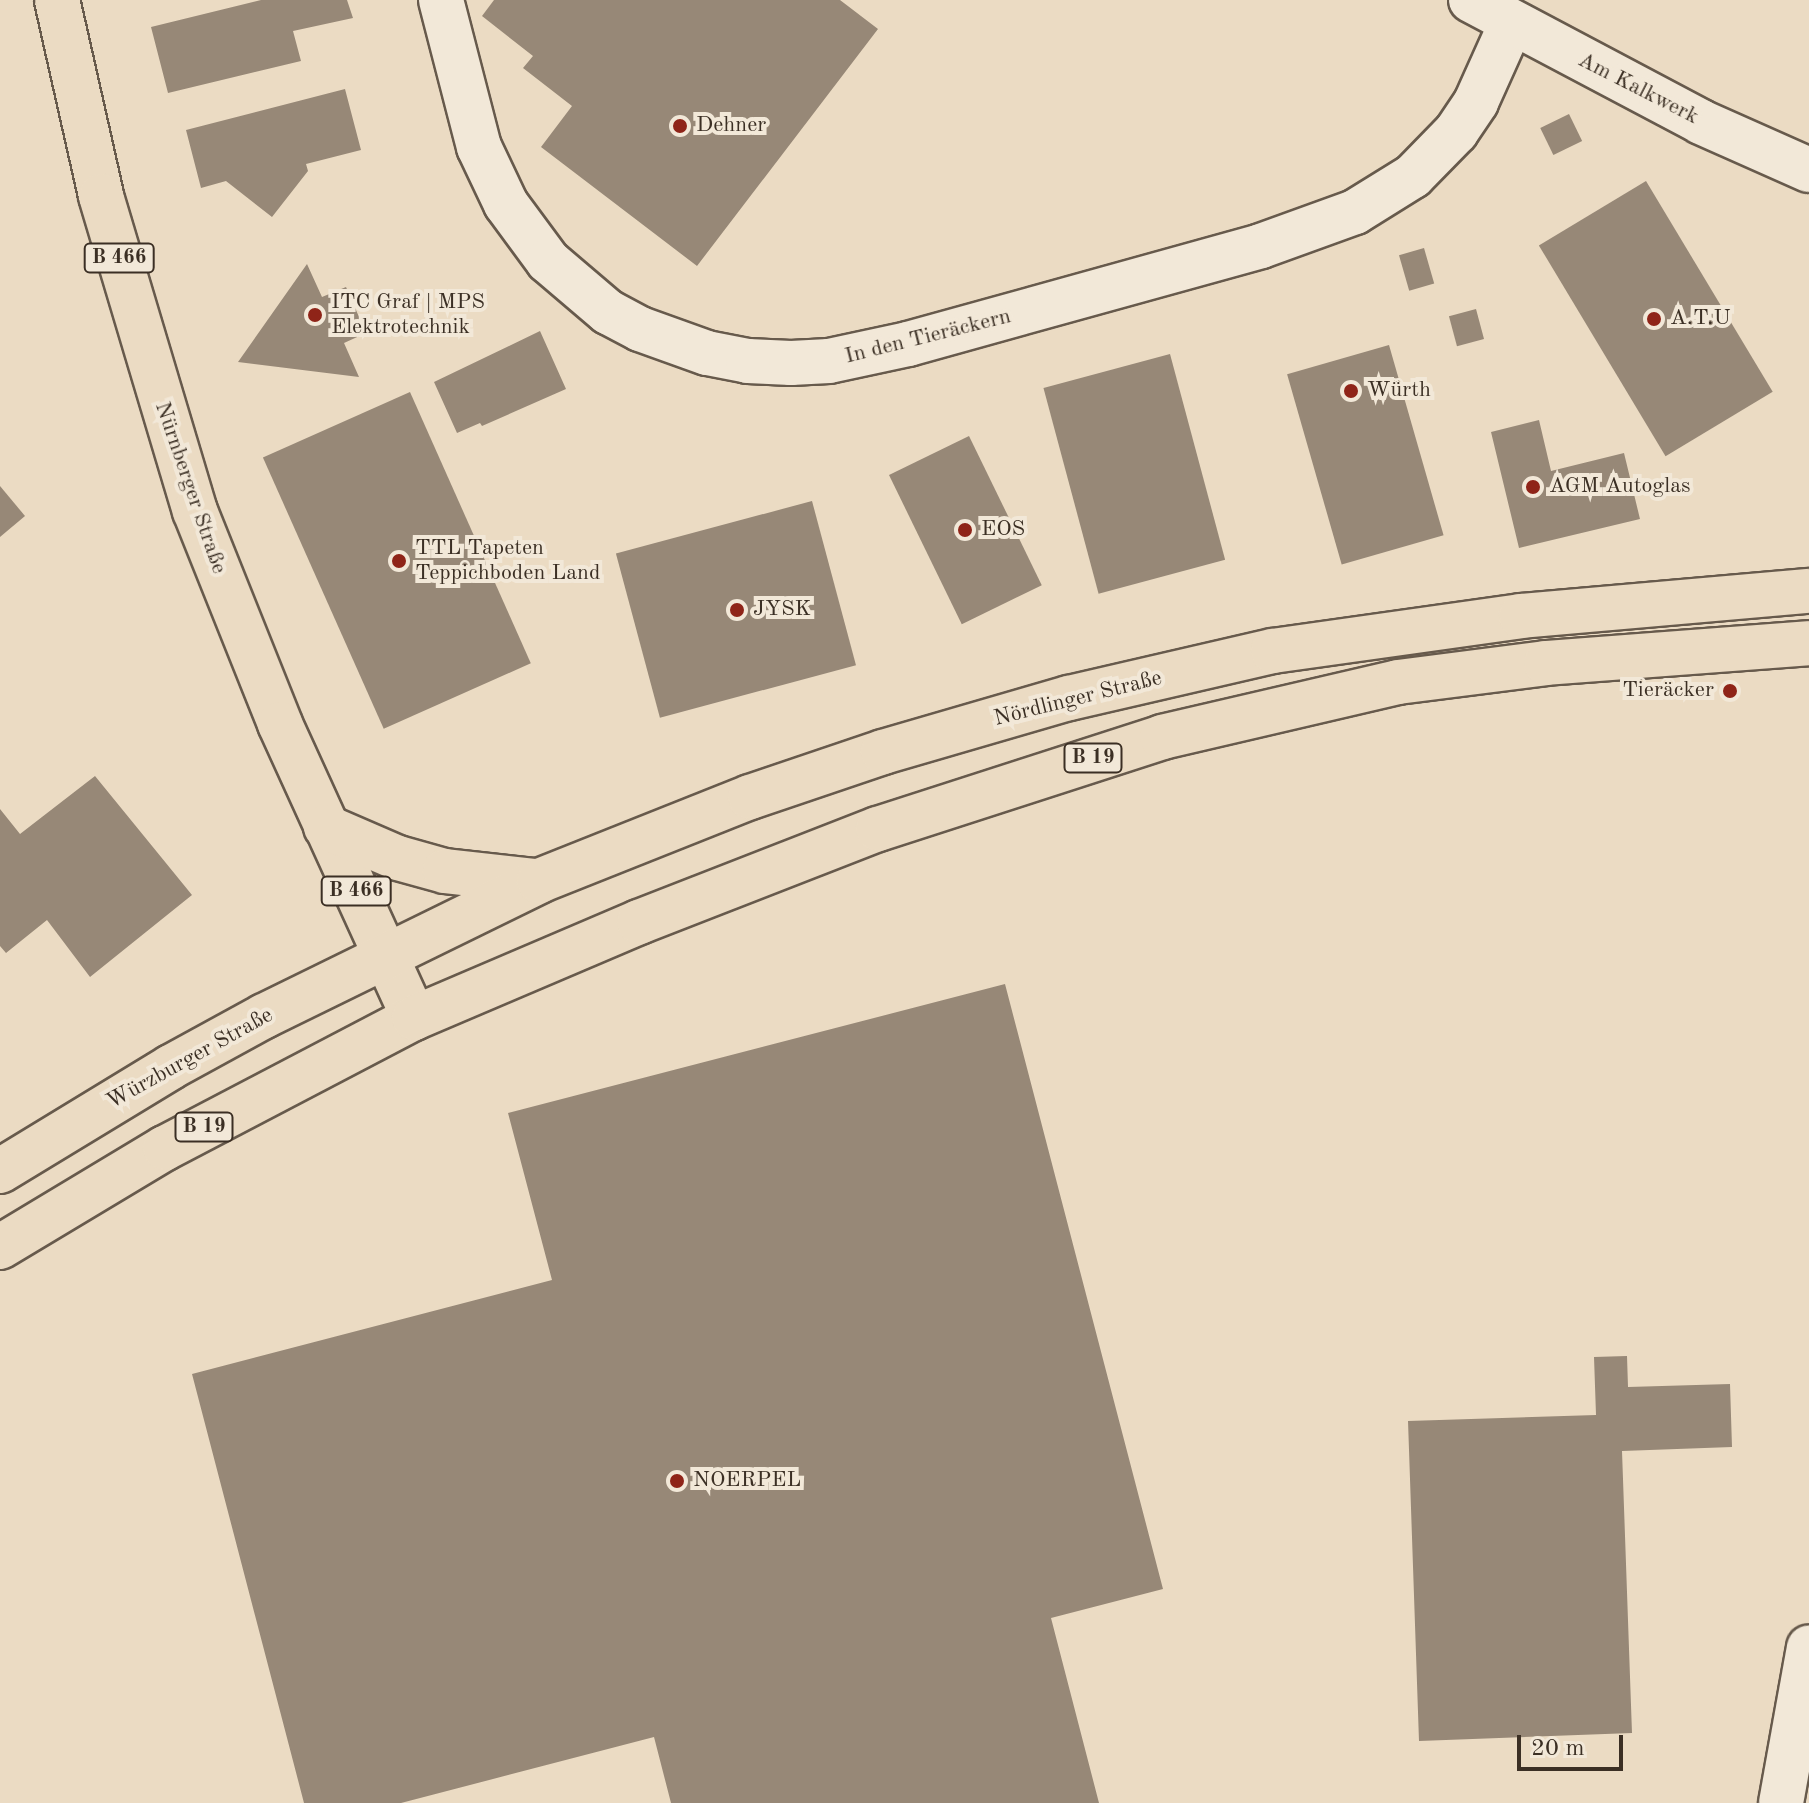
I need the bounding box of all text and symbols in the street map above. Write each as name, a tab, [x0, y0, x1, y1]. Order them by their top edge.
street label: Am Kalkwerk	[1573, 47, 1703, 131]
place label: Dehner	[696, 113, 766, 139]
marker: Dehner	[671, 117, 689, 135]
road number: B 466	[83, 242, 155, 274]
place label: ITC Graf | MPS Elektrotechnik	[331, 289, 485, 340]
street label: In den Tieräckern	[842, 304, 1014, 370]
marker: ITC Graf | MPS Elektrotechnik	[306, 306, 324, 324]
place label: A.T.U	[1670, 306, 1731, 332]
marker: A.T.U	[1645, 310, 1663, 328]
place label: Würth	[1367, 378, 1431, 404]
marker: Würth	[1342, 382, 1360, 400]
street label: Nürnberger Straße	[148, 399, 232, 577]
place label: AGM Autoglas	[1549, 474, 1691, 500]
marker: AGM Autoglas	[1524, 478, 1542, 496]
place label: EOS	[981, 517, 1025, 543]
marker: EOS	[956, 521, 974, 539]
place label: TTL Tapeten Teppichboden Land	[415, 535, 600, 586]
marker: TTL Tapeten Teppichboden Land	[390, 552, 408, 570]
place label: JYSK	[753, 597, 811, 623]
marker: JYSK	[728, 601, 746, 619]
street label: Nördlinger Straße	[991, 665, 1165, 733]
place label: Tieräcker	[1622, 678, 1714, 704]
marker: Tieräcker	[1721, 682, 1739, 700]
road number: B 19	[1063, 742, 1123, 774]
road number: B 466	[320, 875, 392, 907]
street label: Würzburger Straße	[102, 1002, 278, 1116]
road number: B 19	[174, 1111, 234, 1143]
place label: NOERPEL	[693, 1468, 801, 1494]
marker: NOERPEL	[668, 1472, 686, 1490]
scale bar	[1521, 1719, 1627, 1769]
text: 20 m	[1531, 1737, 1585, 1761]

